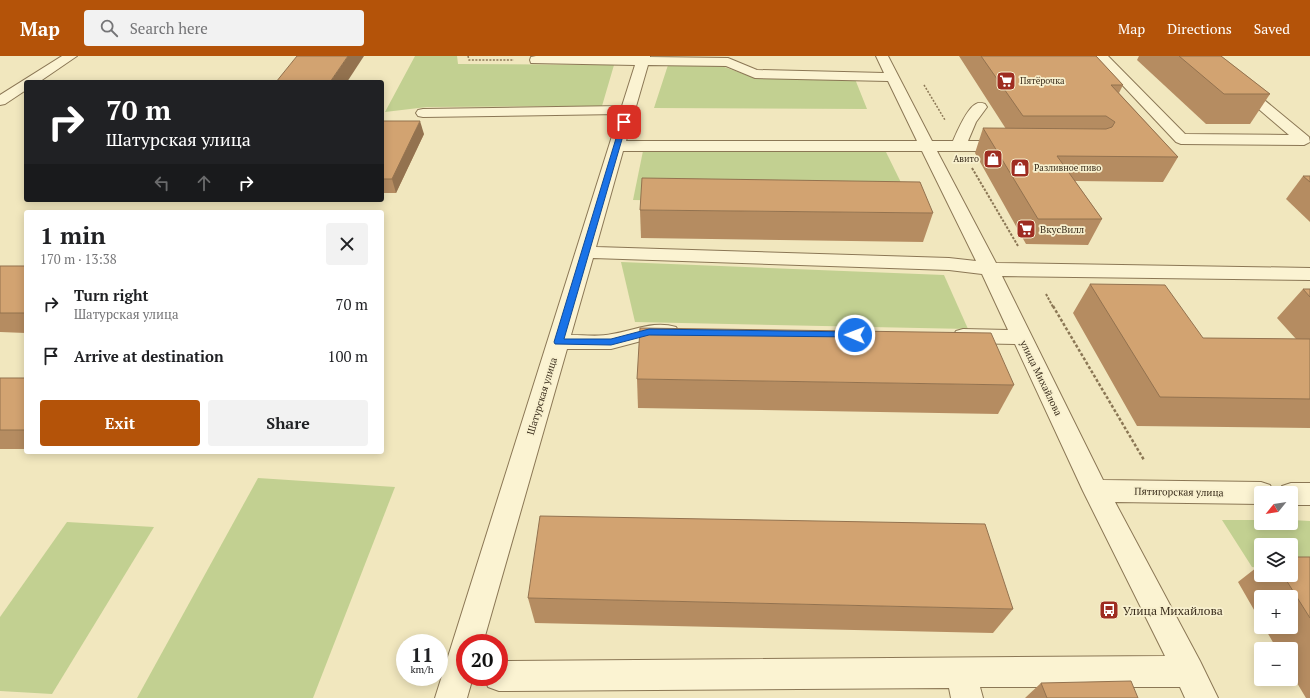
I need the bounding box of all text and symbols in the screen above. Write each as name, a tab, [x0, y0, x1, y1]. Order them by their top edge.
search box	[84, 10, 364, 46]
text: Map	[20, 16, 60, 41]
icon: search	[98, 17, 120, 39]
text: Search here	[130, 18, 208, 38]
text: Map	[1118, 19, 1145, 38]
text: Directions	[1167, 19, 1232, 38]
text: Saved	[1254, 19, 1290, 38]
supermarket icon: Пятёрочка	[995, 70, 1017, 92]
place label: Пятёрочка	[1020, 75, 1065, 87]
text: 70 m	[106, 91, 171, 128]
icon: right	[40, 96, 92, 148]
pin	[607, 105, 641, 139]
icon: arrive	[613, 111, 635, 133]
text: Шатурская улица	[106, 127, 251, 151]
shop icon: Авито	[982, 148, 1004, 170]
place label: Авито	[953, 153, 979, 165]
shop icon: Разливное пиво	[1009, 157, 1031, 179]
place label: Разливное пиво	[1034, 162, 1101, 174]
icon: left	[151, 172, 173, 194]
icon: ahead	[193, 172, 215, 194]
icon: right	[235, 172, 257, 194]
supermarket icon: ВкусВилл	[1015, 218, 1037, 240]
text: 1 min	[40, 219, 106, 251]
button: close	[326, 223, 368, 265]
place label: ВкусВилл	[1040, 223, 1085, 236]
text: 170 m · 13:38	[40, 250, 117, 268]
text: Turn right	[74, 285, 149, 305]
icon: right	[40, 293, 62, 315]
text: 70 m	[335, 294, 368, 314]
text: Шатурская улица	[74, 305, 179, 323]
position arrow	[834, 314, 876, 356]
street label: улица Михайлова	[1017, 337, 1065, 418]
icon: arrive	[40, 345, 62, 367]
text: Arrive at destination	[74, 346, 224, 366]
text: 100 m	[327, 346, 368, 366]
street label: Шатурская улица	[524, 356, 560, 436]
button: Exit	[40, 400, 200, 446]
button: Share	[208, 400, 368, 446]
street label: Пятигорская улица	[1134, 485, 1224, 499]
north arrow	[1254, 486, 1298, 530]
map controls	[1254, 486, 1298, 686]
button: layers	[1254, 538, 1298, 582]
button: +	[1254, 590, 1298, 634]
bus stop icon: Улица Михайлова	[1098, 599, 1120, 621]
place label: Улица Михайлова	[1123, 603, 1223, 618]
speed limit sign: 20	[456, 634, 508, 686]
text: 11	[411, 641, 433, 668]
button: −	[1254, 642, 1298, 686]
text: km/h	[410, 663, 434, 676]

